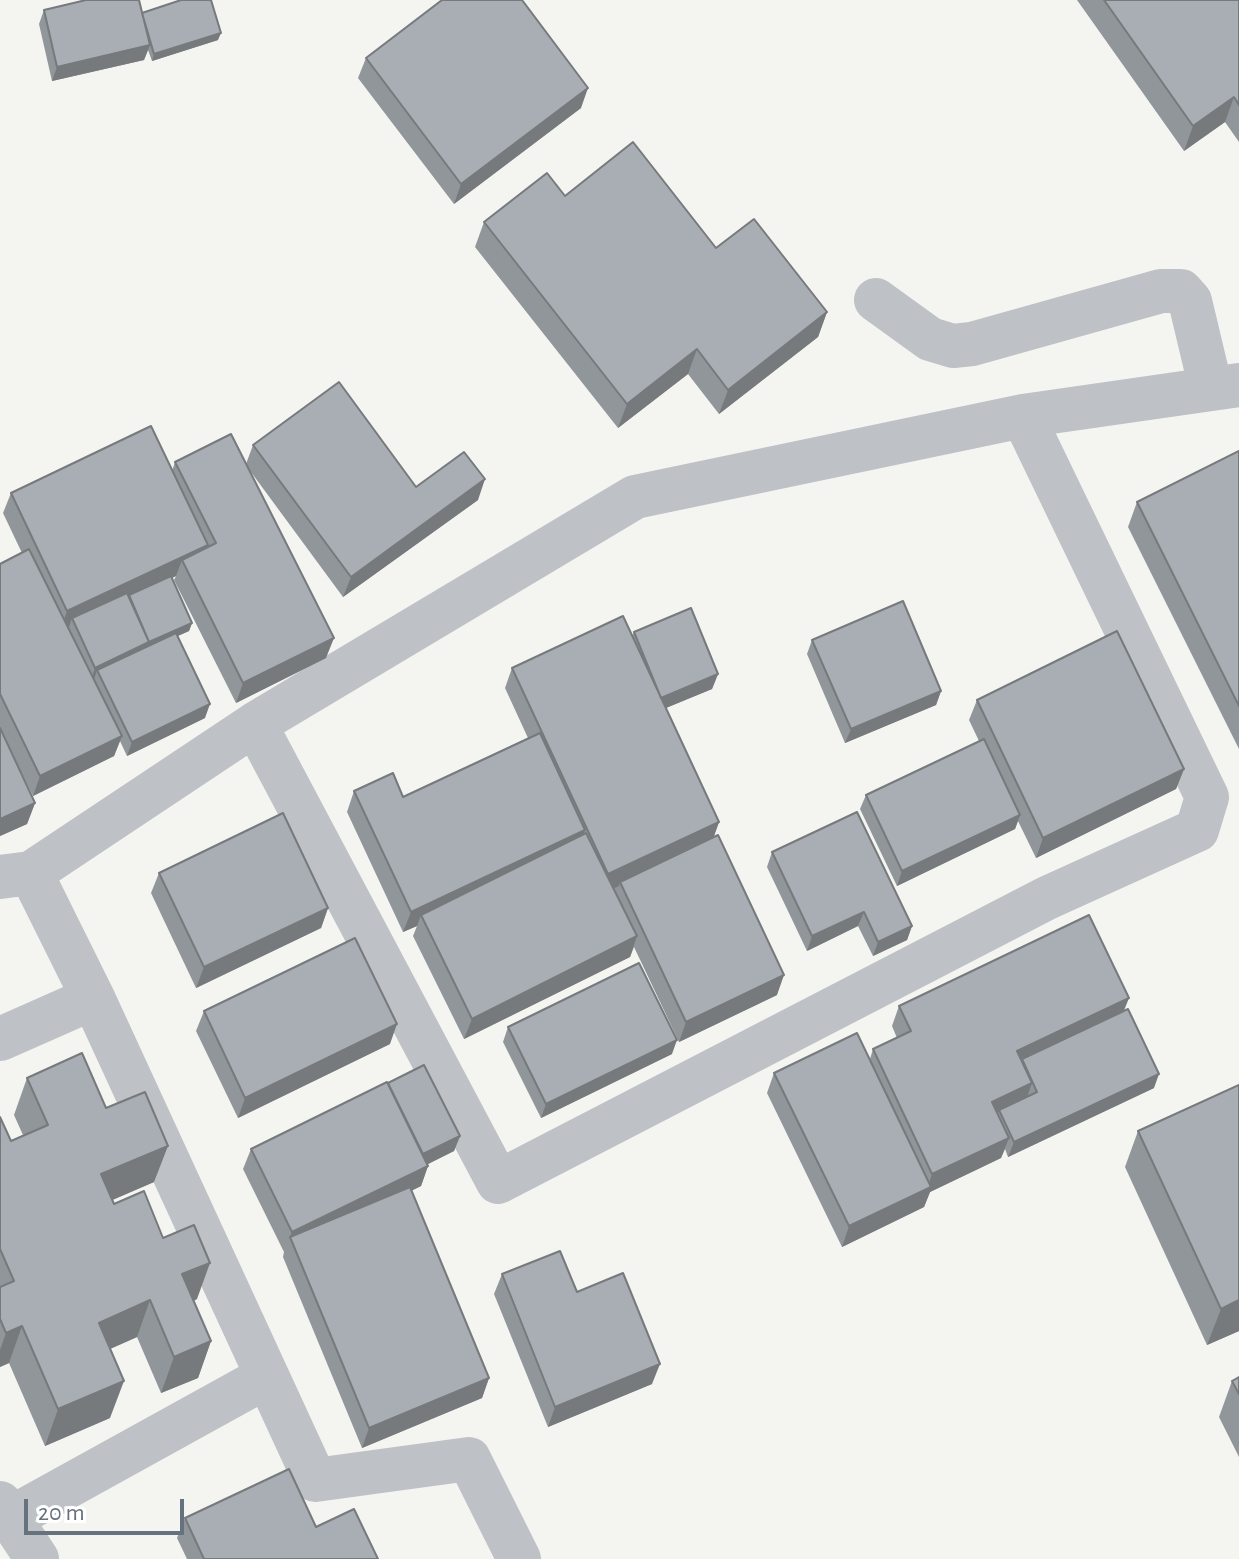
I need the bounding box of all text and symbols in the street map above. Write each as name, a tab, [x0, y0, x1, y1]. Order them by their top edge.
scale bar	[28, 1483, 188, 1533]
text: 20 m	[38, 1501, 85, 1525]

